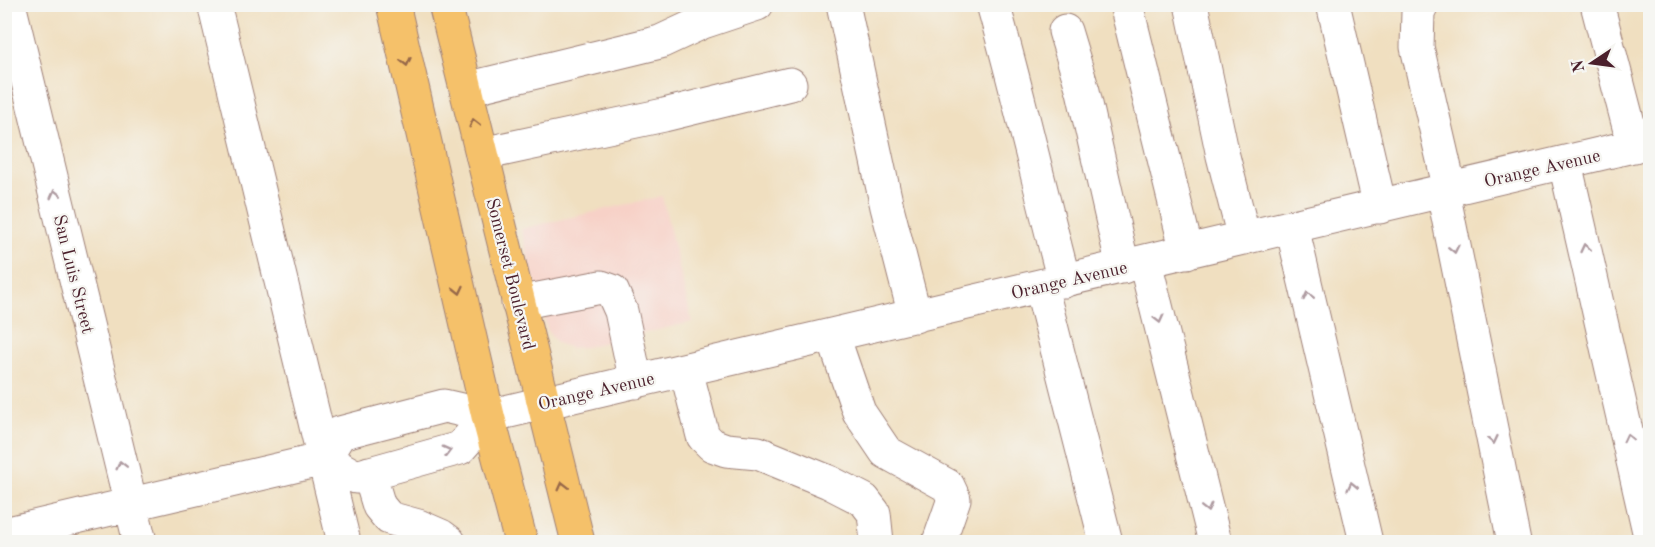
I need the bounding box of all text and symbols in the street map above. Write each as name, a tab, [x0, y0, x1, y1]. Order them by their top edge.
north arrow	[1562, 33, 1622, 93]
one-way arrow	[399, 56, 412, 66]
text: N	[1570, 57, 1589, 74]
one-way arrow	[468, 118, 481, 128]
street label: Orange Avenue	[1482, 147, 1602, 191]
one-way arrow	[50, 189, 63, 199]
street label: Somerset Boulevard	[482, 196, 538, 352]
street label: San Luis Street	[50, 213, 97, 336]
one-way arrow	[1579, 243, 1592, 253]
one-way arrow	[1447, 244, 1460, 254]
street label: Orange Avenue	[1009, 259, 1129, 303]
one-way arrow	[452, 285, 465, 295]
one-way arrow	[1302, 291, 1315, 301]
one-way arrow	[1152, 314, 1165, 324]
street label: Orange Avenue	[536, 370, 656, 414]
one-way arrow	[1622, 433, 1635, 443]
one-way arrow	[1486, 435, 1499, 445]
one-way arrow	[441, 446, 452, 458]
one-way arrow	[116, 460, 129, 470]
one-way arrow	[558, 481, 571, 491]
one-way arrow	[1347, 481, 1360, 491]
one-way arrow	[1199, 503, 1212, 513]

